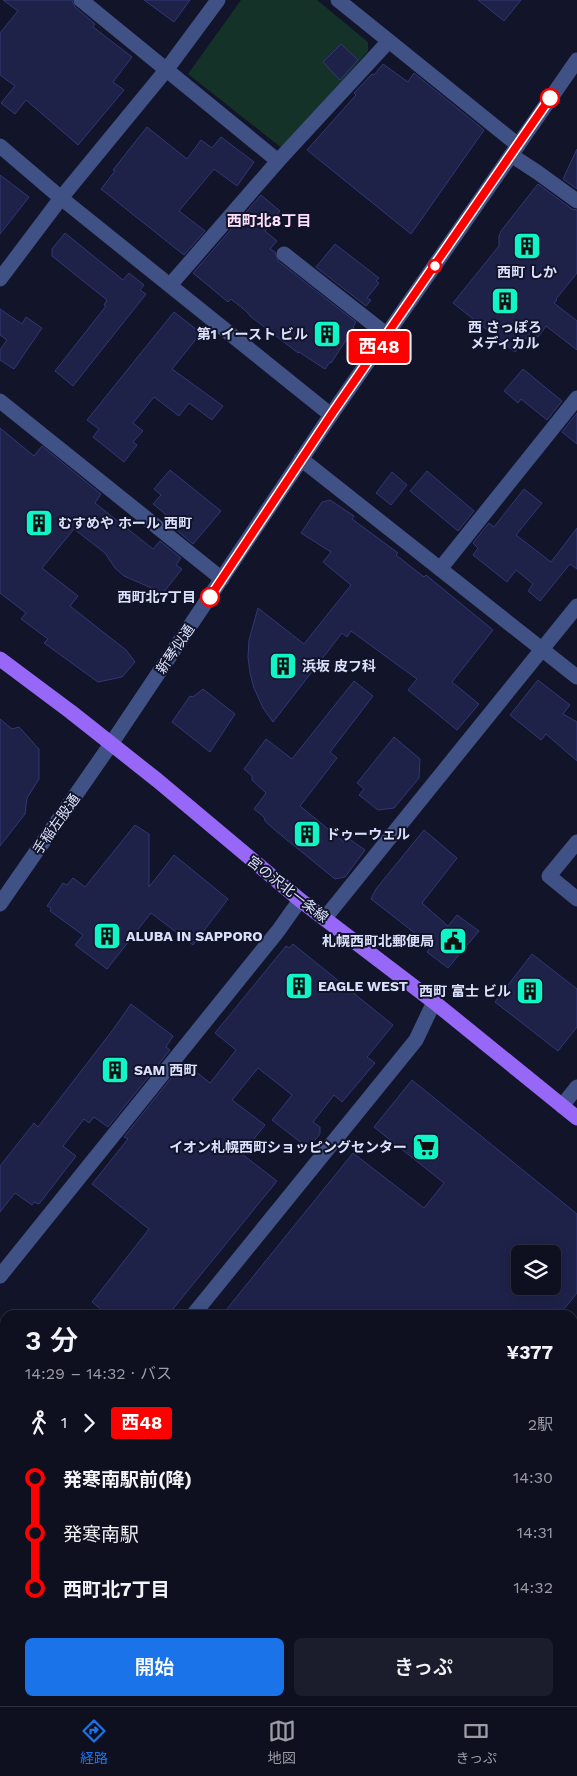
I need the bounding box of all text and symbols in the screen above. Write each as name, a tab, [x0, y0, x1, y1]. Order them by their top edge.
unlabelled marker	[540, 88, 560, 108]
district label: 西町北8丁目	[227, 212, 311, 230]
building icon: 西町 しか	[512, 231, 542, 261]
unlabelled marker	[428, 259, 442, 273]
place label: 西町 しか	[497, 264, 557, 280]
building icon: 西 さっぽろ メディカル	[490, 286, 520, 316]
building icon: 第1 イースト ビル	[312, 319, 342, 349]
place label: 西 さっぽろ メディカル	[468, 319, 542, 351]
place label: 第1 イースト ビル	[197, 326, 308, 342]
line badge: 西48	[350, 331, 408, 363]
text: 西48	[359, 336, 399, 357]
building icon: むすめや ホール 西町	[24, 508, 54, 538]
place label: むすめや ホール 西町	[58, 515, 192, 531]
marker: 西町北7丁目	[200, 587, 220, 607]
place label: 西町北7丁目	[117, 589, 196, 605]
street label: 新琴似通	[153, 621, 197, 677]
building icon: 浜坂 皮フ科	[268, 651, 298, 681]
place label: 浜坂 皮フ科	[302, 658, 376, 674]
street label: 手稲左股通	[29, 791, 83, 857]
building icon: ドゥーウェル	[292, 819, 322, 849]
place label: ドゥーウェル	[326, 826, 410, 842]
street label: 宮の沢北一条線	[244, 853, 332, 925]
building icon: ALUBA IN SAPPORO	[92, 921, 122, 951]
public building icon: 札幌西町北郵便局	[438, 926, 468, 956]
place label: ALUBA IN SAPPORO	[126, 928, 263, 944]
place label: 札幌西町北郵便局	[322, 933, 434, 949]
building icon: EAGLE WEST	[284, 971, 314, 1001]
building icon: 西町 富士 ビル	[515, 976, 545, 1006]
place label: EAGLE WEST	[318, 978, 408, 994]
place label: 西町 富士 ビル	[419, 983, 511, 999]
building icon: SAM 西町	[100, 1055, 130, 1085]
place label: SAM 西町	[134, 1062, 197, 1078]
supermarket icon: イオン札幌西町ショッピングセンター	[411, 1132, 441, 1162]
place label: イオン札幌西町ショッピングセンター	[169, 1139, 407, 1155]
map controls	[511, 1245, 561, 1295]
button: layers	[511, 1245, 561, 1295]
text: 3 分	[25, 1324, 78, 1357]
text: ¥377	[507, 1341, 553, 1364]
text: 14:29 – 14:32 · バス	[25, 1364, 172, 1383]
icon: walk	[25, 1409, 53, 1437]
icon: forward	[75, 1409, 103, 1437]
text: 西48	[121, 1412, 162, 1433]
text: 1	[61, 1413, 67, 1432]
text: 2駅	[528, 1415, 553, 1434]
text: 発寒南駅前(降)	[63, 1468, 192, 1491]
text: 14:30	[513, 1468, 553, 1487]
text: 発寒南駅	[63, 1523, 139, 1546]
text: 14:31	[517, 1523, 553, 1542]
text: 西町北7丁目	[63, 1578, 170, 1601]
text: 14:32	[514, 1578, 553, 1597]
button: 開始	[25, 1638, 284, 1696]
button: きっぷ	[294, 1638, 553, 1696]
tab: 経路	[80, 1717, 108, 1767]
tab: 地図	[268, 1717, 296, 1767]
tab: きっぷ	[456, 1717, 497, 1767]

